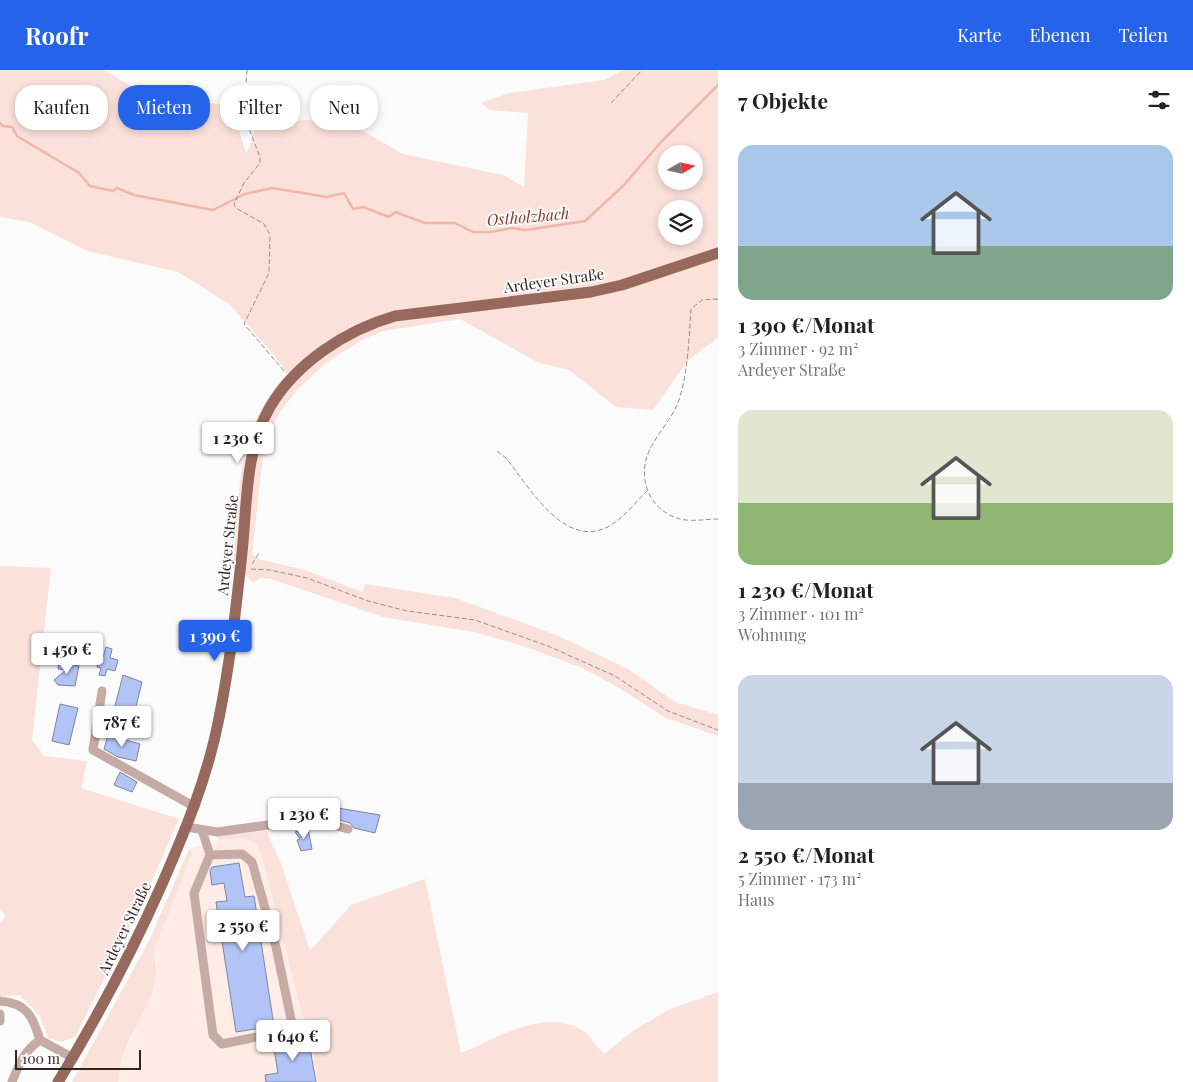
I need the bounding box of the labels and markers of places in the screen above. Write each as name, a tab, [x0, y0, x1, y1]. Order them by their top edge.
pin: 1 230 €	[192, 422, 284, 464]
pin: 1 390 €	[169, 620, 261, 662]
pin: 1 450 €	[21, 632, 113, 675]
pin: 787 €	[87, 706, 157, 748]
pin: 1 230 €	[258, 798, 350, 840]
pin: 2 550 €	[197, 910, 289, 952]
pin: 1 640 €	[247, 1020, 339, 1062]

